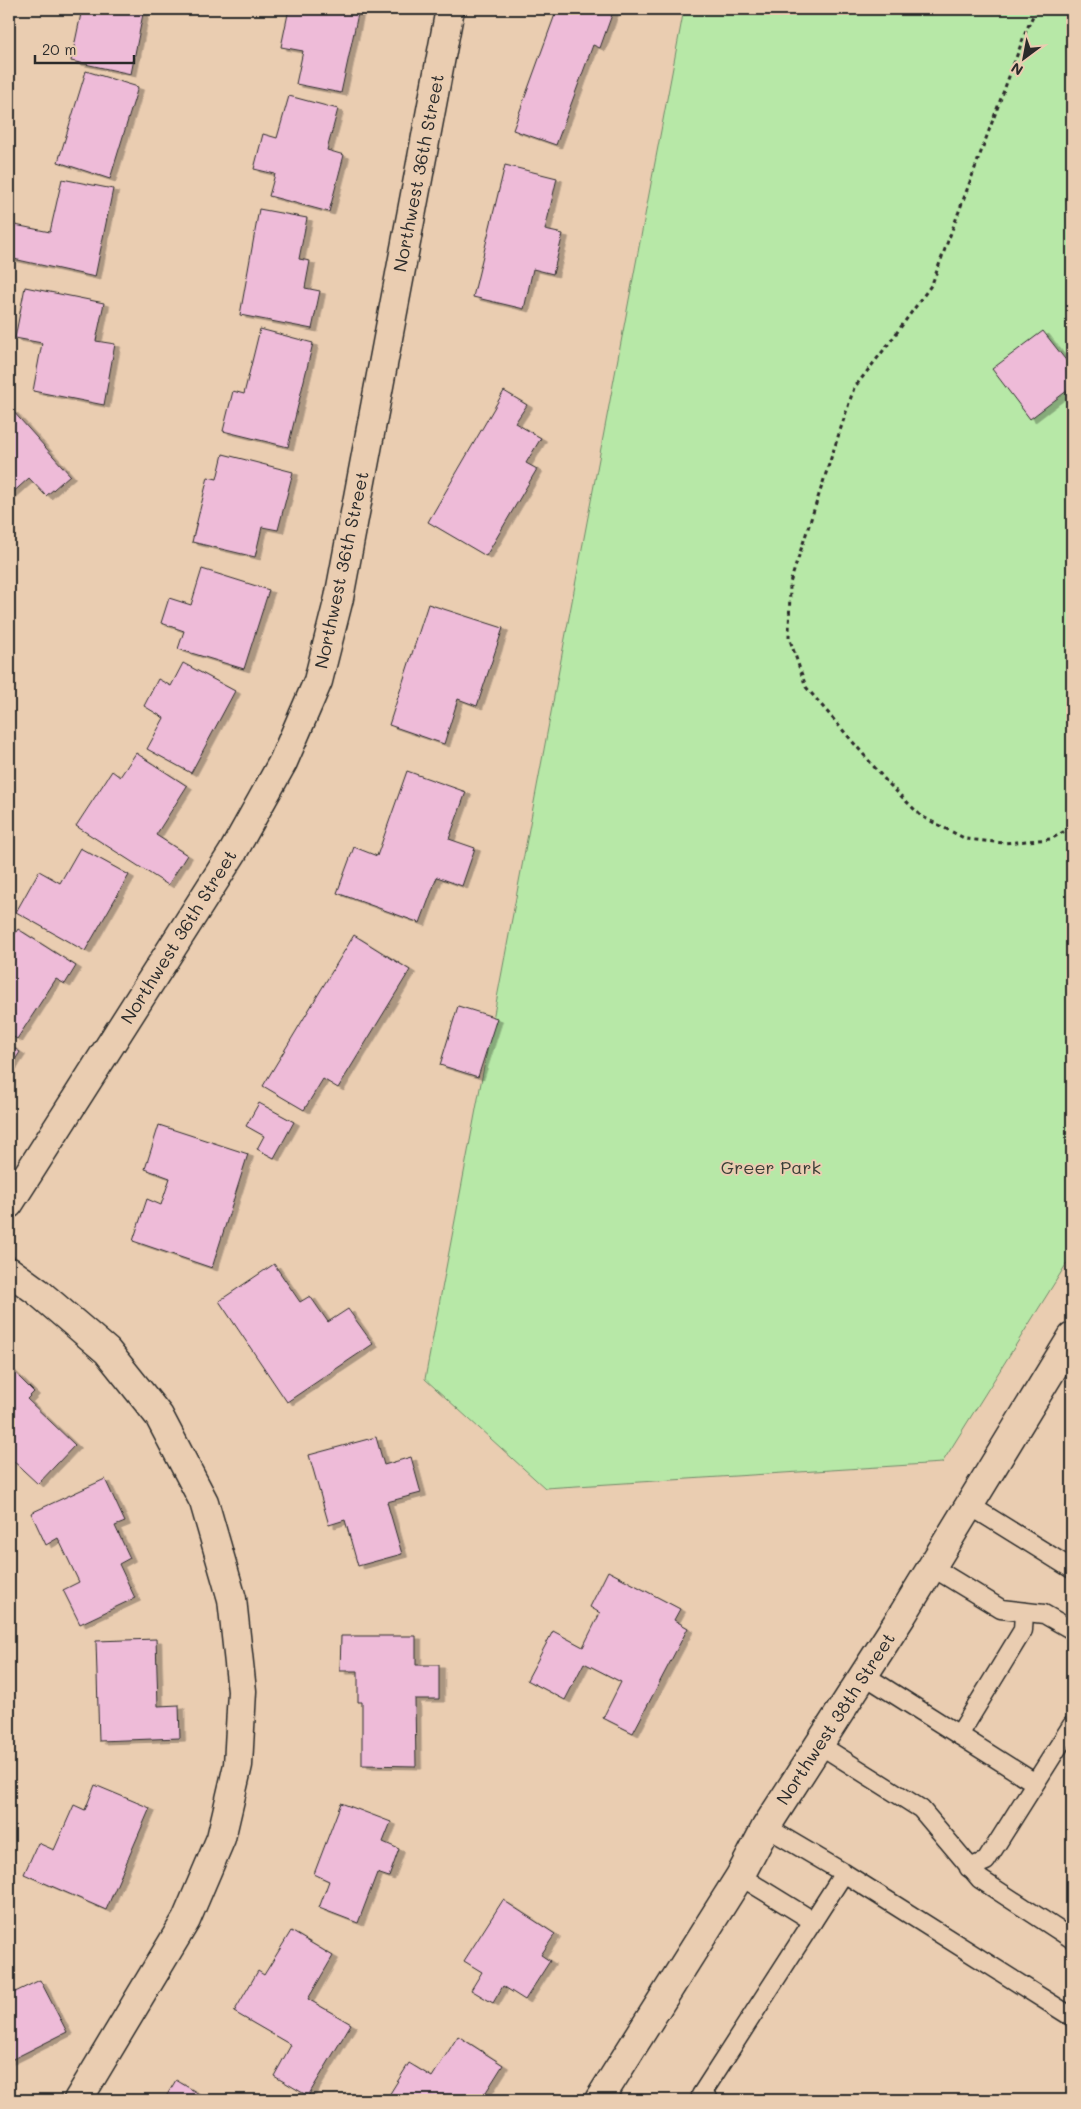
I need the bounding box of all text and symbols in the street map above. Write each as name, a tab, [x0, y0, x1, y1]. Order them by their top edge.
scale bar	[35, 32, 134, 64]
north arrow	[998, 32, 1048, 82]
text: 20 m	[42, 39, 76, 59]
text: N	[1007, 59, 1026, 80]
street label: Northwest 36th Street	[387, 72, 449, 274]
street label: Northwest 36th Street	[308, 469, 374, 671]
street label: Northwest 36th Street	[115, 845, 242, 1028]
park label: Greer Park	[721, 1155, 821, 1179]
street label: Northwest 38th Street	[770, 1628, 900, 1809]

